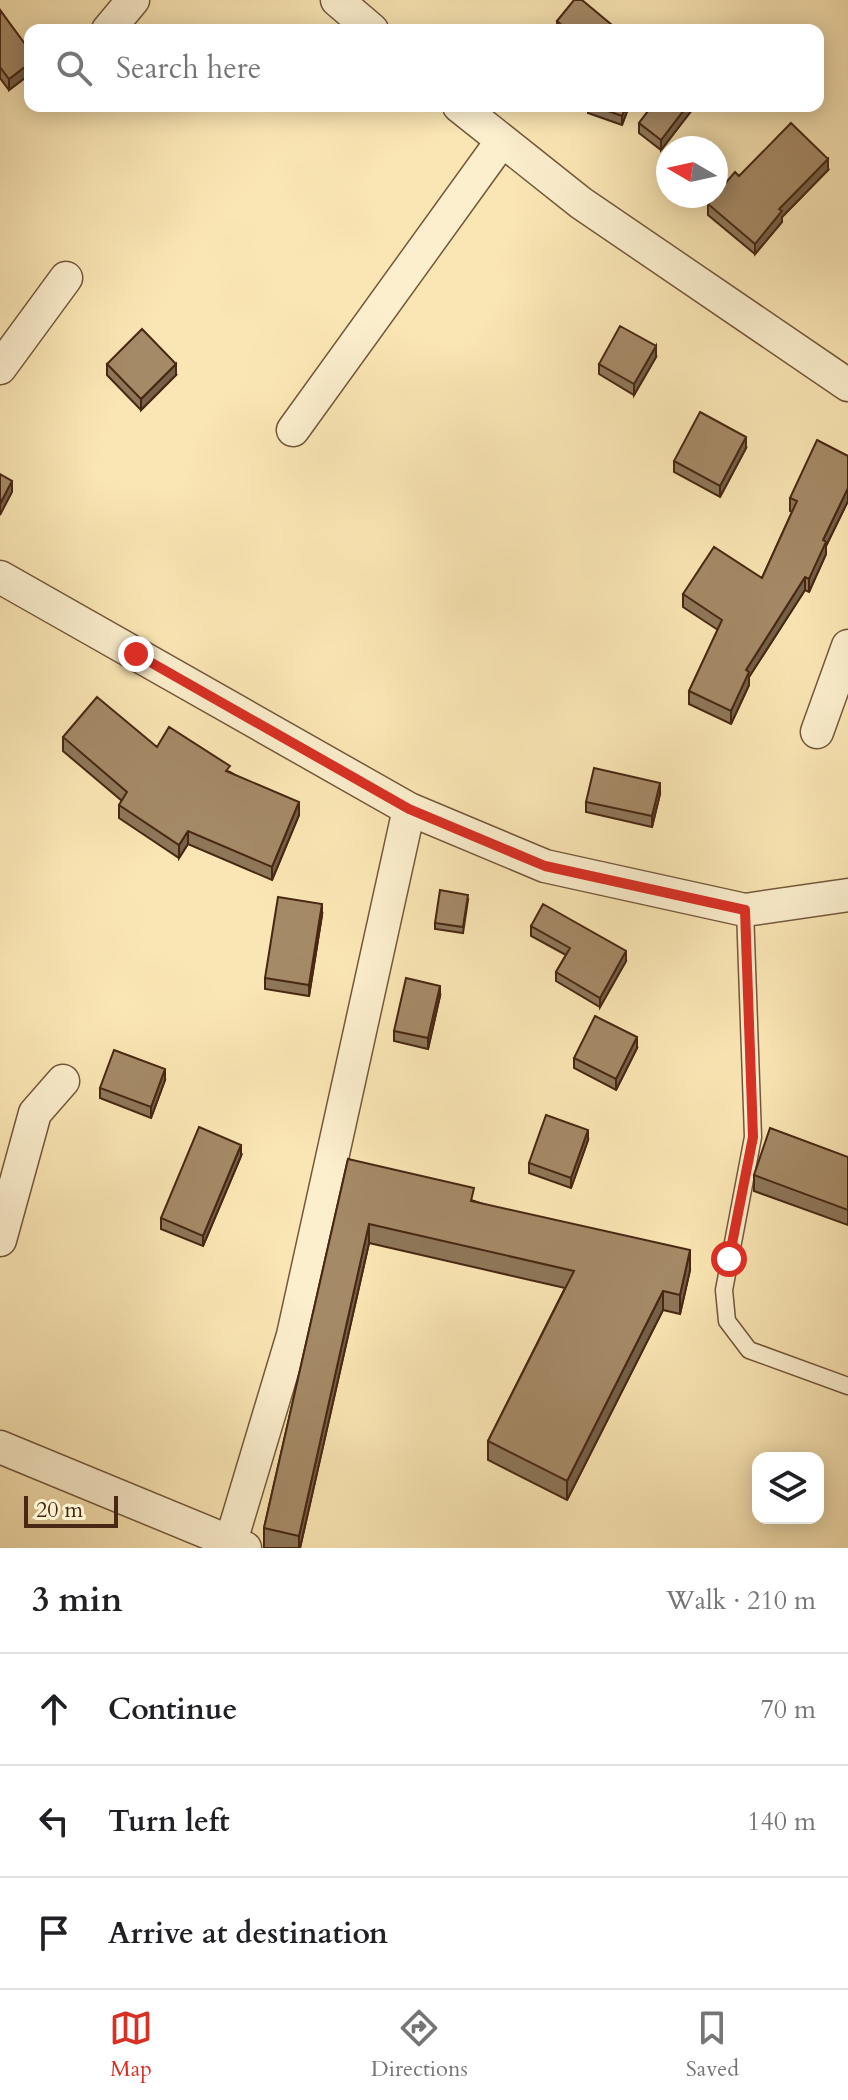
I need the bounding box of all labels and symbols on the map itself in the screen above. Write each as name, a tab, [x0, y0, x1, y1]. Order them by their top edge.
north arrow	[656, 136, 728, 208]
route end	[118, 636, 154, 672]
route start	[711, 1241, 747, 1277]
scale bar	[24, 1492, 118, 1528]

